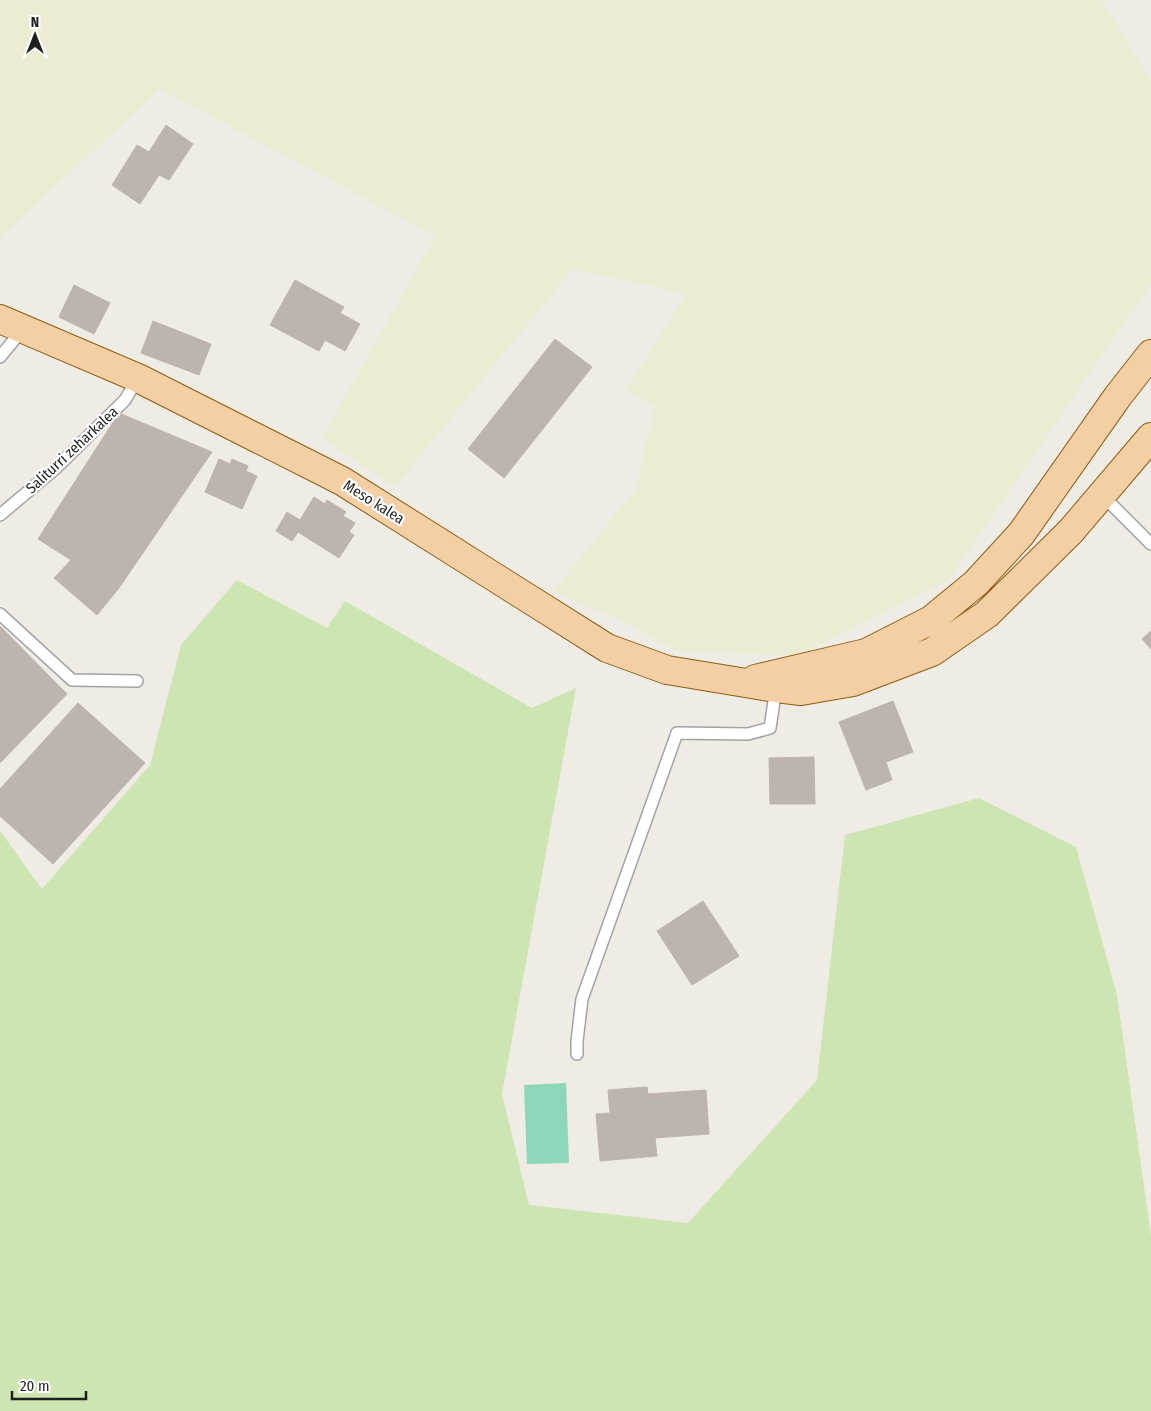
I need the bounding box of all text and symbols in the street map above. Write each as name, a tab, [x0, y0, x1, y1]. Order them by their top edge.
north arrow	[10, 10, 60, 60]
text: N	[31, 14, 39, 31]
street label: Saliturri zeharkalea	[22, 403, 122, 497]
street label: Meso kalea	[340, 476, 408, 528]
scale bar	[12, 1368, 86, 1400]
text: 20 m	[20, 1377, 50, 1395]

